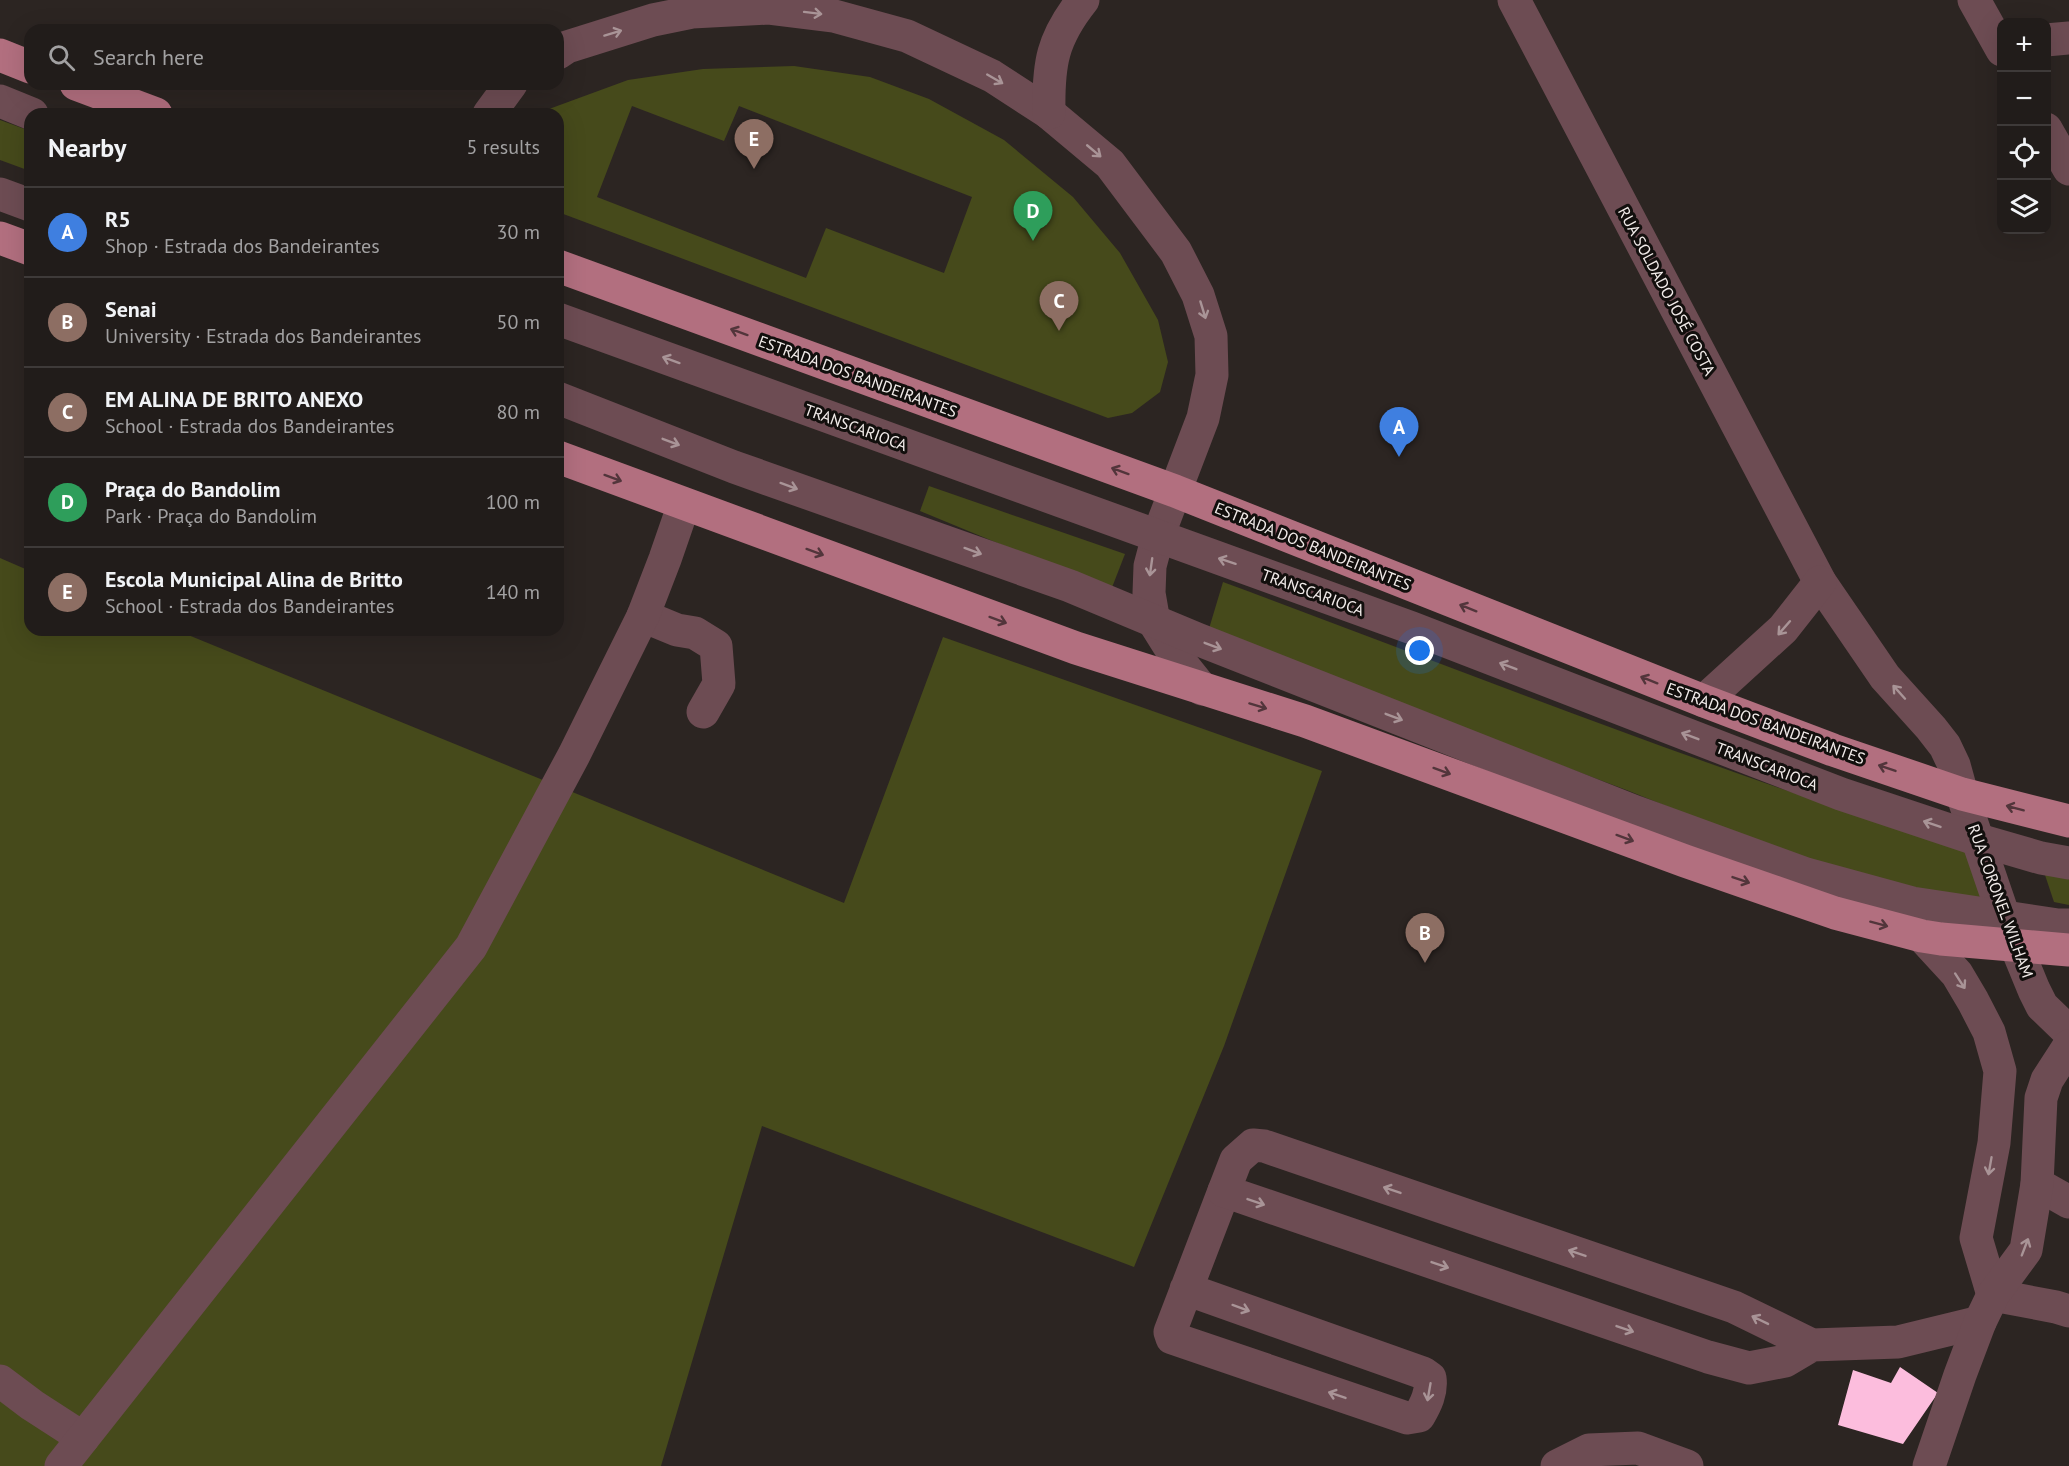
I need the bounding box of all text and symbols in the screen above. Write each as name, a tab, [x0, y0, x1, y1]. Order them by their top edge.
one-way arrow	[802, 8, 822, 19]
map controls	[1997, 18, 2051, 234]
button: +	[1997, 18, 2051, 72]
search box	[24, 24, 564, 90]
one-way arrow	[603, 27, 622, 38]
icon: search	[45, 41, 78, 74]
text: Search here	[93, 43, 204, 71]
button: −	[1997, 72, 2051, 126]
one-way arrow	[986, 73, 1003, 85]
pin: E	[734, 120, 774, 169]
button: locate	[1997, 126, 2051, 180]
text: Nearby	[48, 131, 126, 164]
text: 5 results	[467, 134, 540, 160]
one-way arrow	[1086, 144, 1101, 158]
button: layers	[1997, 180, 2051, 234]
pin: D	[1014, 192, 1052, 241]
street label: RUA SOLDADO JOSÉ COSTA	[1614, 203, 1720, 379]
text: R5	[105, 205, 131, 233]
text: A	[61, 219, 74, 245]
text: 30 m	[497, 219, 540, 245]
text: Shop · Estrada dos Bandeirantes	[105, 233, 380, 259]
pin: C	[1040, 282, 1078, 331]
text: Senai	[105, 295, 157, 323]
one-way arrow	[1198, 300, 1209, 319]
text: B	[62, 309, 73, 335]
text: 50 m	[497, 309, 540, 335]
text: University · Estrada dos Bandeirantes	[105, 323, 421, 349]
one-way arrow	[730, 326, 749, 337]
street label: ESTRADA DOS BANDEIRANTES	[756, 331, 960, 421]
one-way arrow	[662, 353, 681, 364]
text: EM ALINA DE BRITO ANEXO	[105, 385, 363, 413]
text: C	[62, 399, 73, 425]
text: 80 m	[497, 399, 540, 425]
street label: TRANSCARIOCA	[802, 399, 911, 455]
pin: A	[1380, 408, 1418, 457]
text: School · Estrada dos Bandeirantes	[105, 413, 394, 439]
one-way arrow	[661, 437, 680, 448]
one-way arrow	[1111, 465, 1130, 476]
one-way arrow	[603, 473, 622, 484]
text: Praça do Bandolim	[105, 475, 281, 503]
one-way arrow	[779, 482, 798, 493]
text: D	[61, 489, 74, 515]
text: 100 m	[486, 489, 540, 515]
street label: ESTRADA DOS BANDEIRANTES	[1212, 497, 1414, 595]
text: Park · Praça do Bandolim	[105, 503, 317, 529]
one-way arrow	[963, 547, 982, 558]
one-way arrow	[806, 548, 824, 559]
one-way arrow	[1218, 555, 1237, 566]
one-way arrow	[1146, 557, 1157, 576]
street label: TRANSCARIOCA	[1259, 564, 1368, 620]
text: Escola Municipal Alina de Britto	[105, 565, 403, 593]
text: E	[62, 579, 73, 605]
text: 140 m	[486, 579, 540, 605]
text: School · Estrada dos Bandeirantes	[105, 593, 394, 619]
one-way arrow	[1459, 602, 1478, 613]
one-way arrow	[989, 615, 1007, 626]
one-way arrow	[1777, 620, 1791, 635]
your location	[1405, 636, 1434, 665]
one-way arrow	[1203, 641, 1222, 652]
one-way arrow	[1499, 659, 1518, 670]
one-way arrow	[1640, 673, 1659, 684]
street label: ESTRADA DOS BANDEIRANTES	[1664, 678, 1868, 768]
one-way arrow	[1892, 685, 1906, 700]
one-way arrow	[1248, 702, 1267, 713]
one-way arrow	[1385, 712, 1403, 723]
one-way arrow	[1681, 730, 1699, 741]
street label: TRANSCARIOCA	[1713, 737, 1822, 795]
one-way arrow	[1878, 762, 1897, 773]
one-way arrow	[1432, 766, 1451, 777]
one-way arrow	[2006, 802, 2025, 814]
one-way arrow	[1923, 818, 1942, 829]
street label: RUA CORONEL WILHAM	[1964, 821, 2038, 981]
one-way arrow	[1615, 834, 1634, 845]
one-way arrow	[1731, 875, 1749, 886]
pin: B	[1406, 914, 1444, 963]
one-way arrow	[1869, 919, 1888, 931]
one-way arrow	[1954, 972, 1966, 988]
one-way arrow	[1985, 1156, 1996, 1175]
one-way arrow	[1383, 1183, 1402, 1194]
one-way arrow	[1246, 1198, 1265, 1209]
one-way arrow	[2020, 1238, 2031, 1257]
one-way arrow	[1568, 1247, 1587, 1258]
one-way arrow	[1430, 1261, 1449, 1272]
one-way arrow	[1231, 1304, 1250, 1315]
one-way arrow	[1751, 1313, 1769, 1325]
one-way arrow	[1615, 1324, 1634, 1335]
one-way arrow	[1423, 1382, 1434, 1402]
one-way arrow	[1328, 1389, 1347, 1400]

